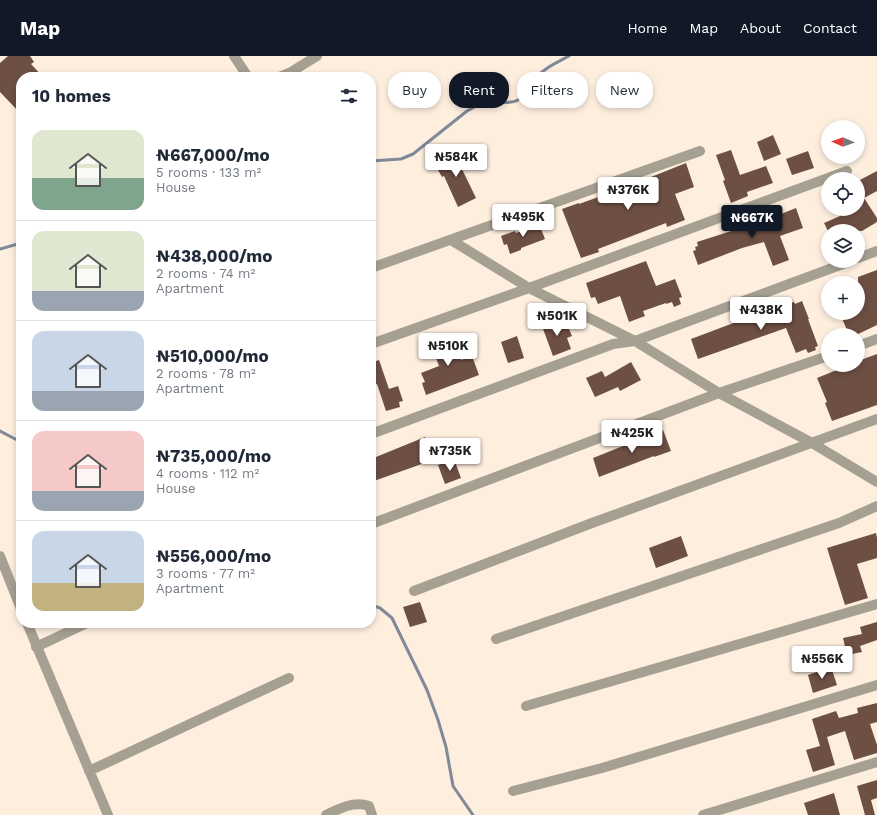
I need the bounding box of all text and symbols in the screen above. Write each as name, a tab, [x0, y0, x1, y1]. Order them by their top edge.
text: Map	[20, 17, 60, 40]
text: Home	[627, 20, 667, 36]
text: Map	[689, 20, 718, 36]
text: About	[740, 20, 781, 36]
text: Contact	[803, 20, 857, 36]
chip: Buy	[388, 72, 441, 108]
chip: Rent	[449, 72, 509, 108]
chip: Filters	[517, 72, 588, 108]
chip: New	[596, 72, 653, 108]
icon: filters	[338, 85, 360, 107]
text: 10 homes	[32, 86, 111, 106]
north arrow	[821, 120, 865, 164]
map controls	[821, 120, 865, 372]
pin: ₦584K	[428, 144, 484, 178]
text: ₦667,000/mo	[156, 145, 270, 165]
icon: home	[64, 146, 112, 194]
text: ₦584K	[434, 149, 478, 164]
text: 5 rooms · 133 m²	[156, 165, 261, 180]
button: locate	[821, 172, 865, 216]
pin: ₦376K	[600, 177, 656, 211]
text: House	[156, 180, 196, 195]
text: ₦376K	[607, 182, 649, 197]
pin: ₦495K	[495, 204, 551, 238]
pin: ₦667K	[724, 205, 780, 239]
text: ₦495K	[501, 209, 545, 224]
text: ₦667K	[730, 210, 774, 225]
button: layers	[821, 224, 865, 268]
text: ₦438,000/mo	[156, 246, 273, 266]
icon: home	[64, 247, 112, 295]
text: 2 rooms · 74 m²	[156, 266, 255, 281]
button: +	[821, 276, 865, 320]
text: Apartment	[156, 281, 224, 296]
pin: ₦438K	[733, 297, 789, 331]
text: ₦438K	[739, 302, 783, 317]
pin: ₦501K	[529, 303, 585, 337]
text: ₦501K	[536, 308, 578, 323]
button: −	[821, 328, 865, 372]
pin: ₦510K	[420, 333, 476, 367]
text: ₦510K	[427, 338, 469, 353]
text: ₦510,000/mo	[156, 346, 269, 366]
icon: home	[64, 347, 112, 395]
text: 2 rooms · 78 m²	[156, 366, 256, 381]
text: Apartment	[156, 381, 224, 396]
pin: ₦425K	[604, 420, 660, 454]
text: ₦425K	[610, 425, 654, 440]
pin: ₦735K	[422, 438, 478, 472]
text: ₦735K	[429, 443, 471, 458]
text: ₦735,000/mo	[156, 446, 271, 466]
icon: home	[64, 447, 112, 495]
text: 4 rooms · 112 m²	[156, 466, 259, 481]
text: House	[156, 481, 196, 496]
text: ₦556,000/mo	[156, 546, 271, 566]
icon: home	[64, 547, 112, 595]
text: 3 rooms · 77 m²	[156, 566, 255, 581]
text: Apartment	[156, 581, 224, 596]
pin: ₦556K	[794, 646, 850, 680]
text: ₦556K	[801, 651, 843, 666]

